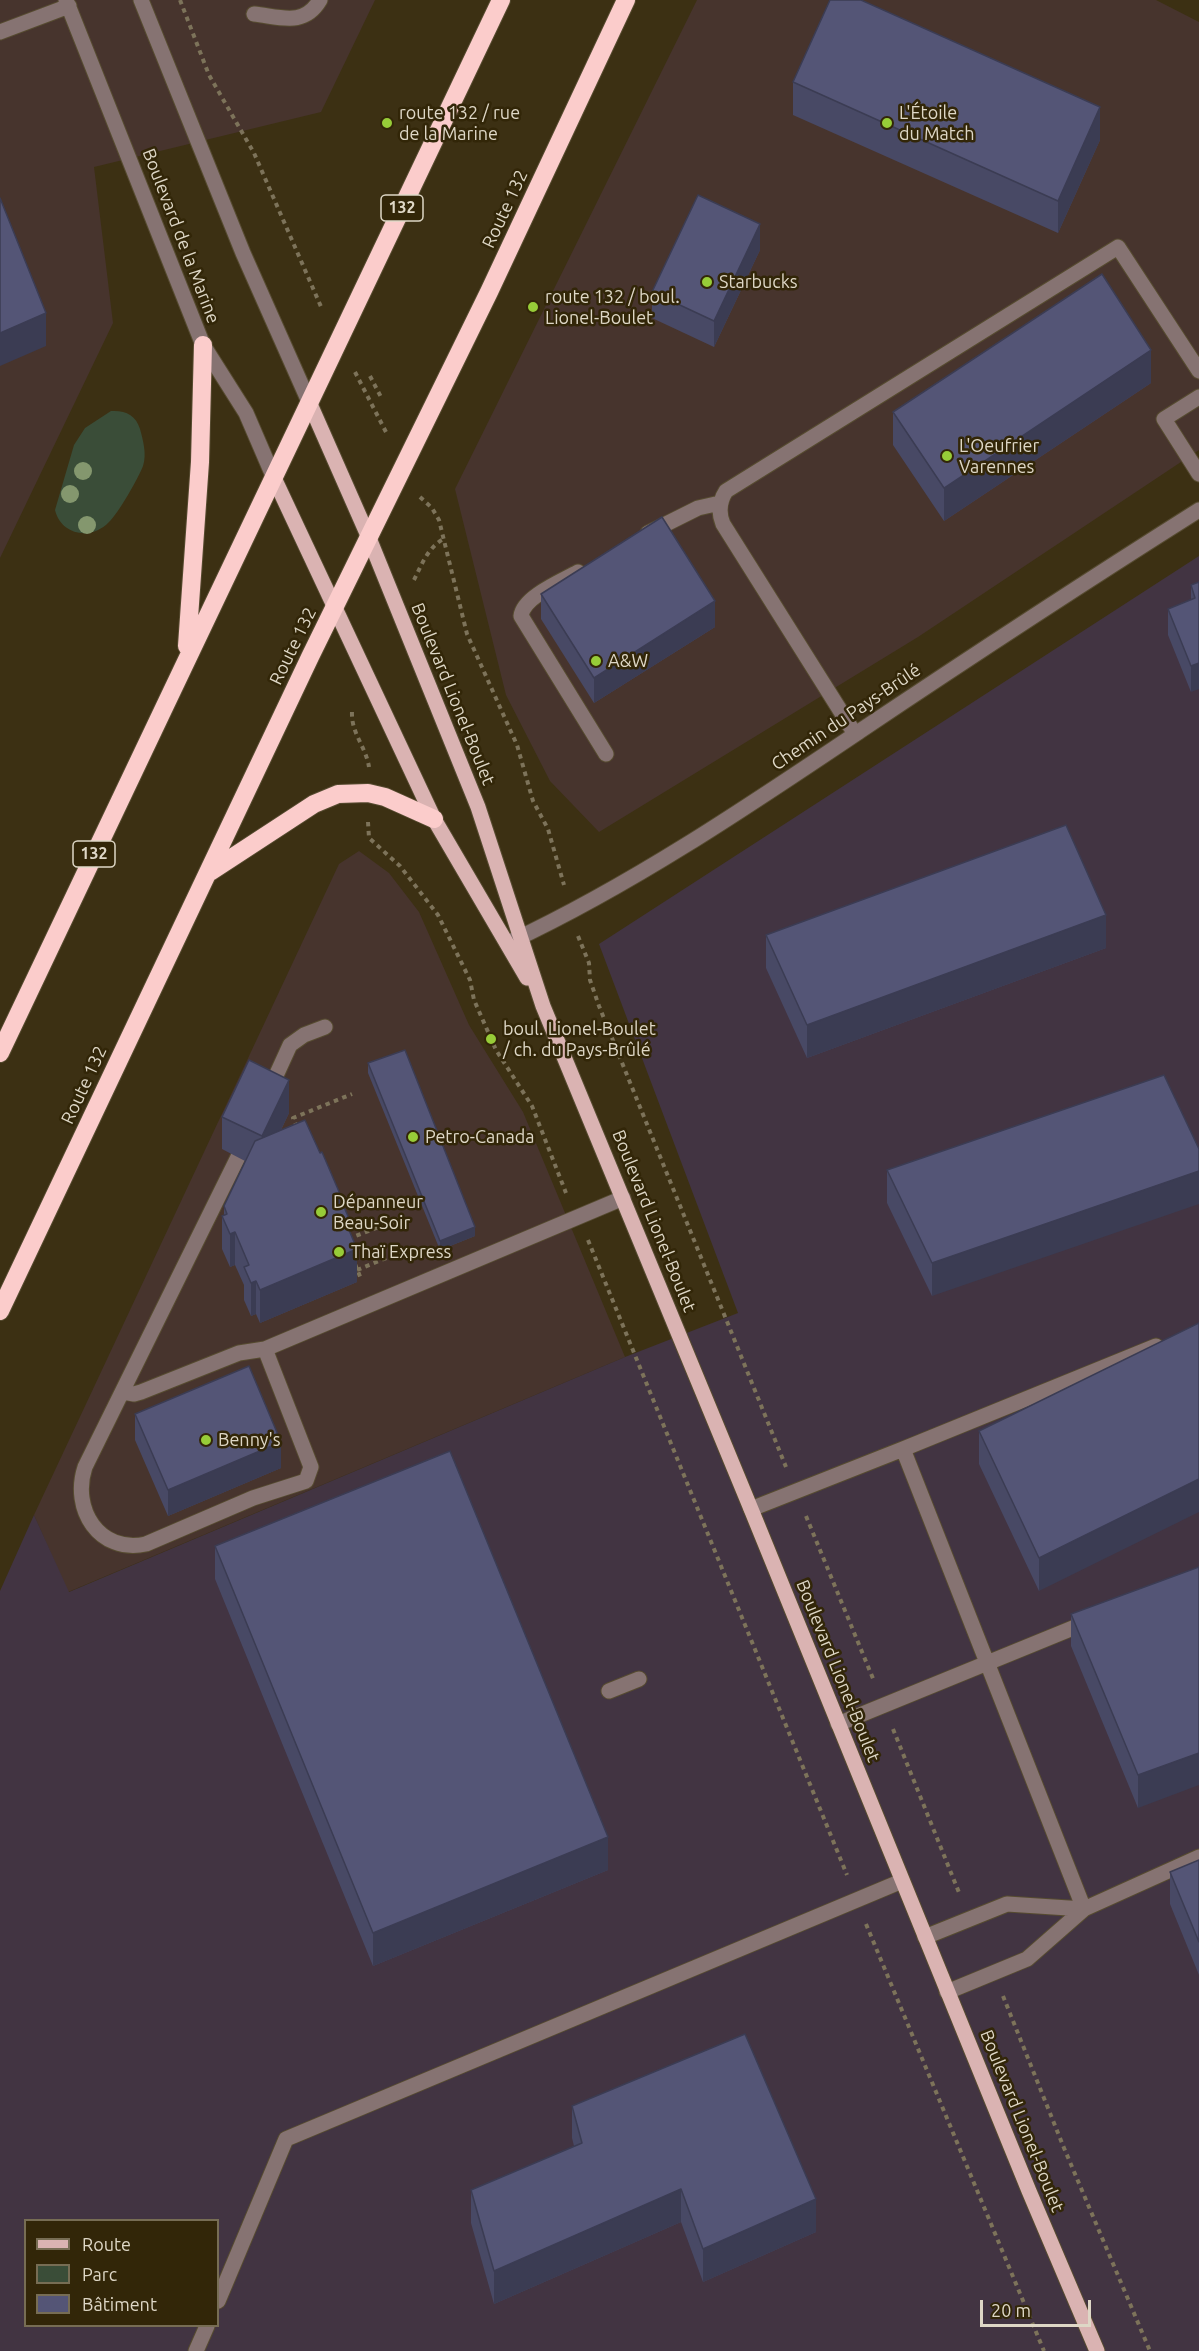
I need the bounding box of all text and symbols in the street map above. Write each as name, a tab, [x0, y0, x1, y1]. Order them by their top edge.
place label: route 132 / rue de la Marine	[399, 102, 520, 144]
place label: L'Étoile du Match	[899, 102, 975, 144]
marker: route 132 / rue de la Marine	[380, 116, 394, 130]
marker: L'Étoile du Match	[880, 116, 894, 130]
street label: Boulevard de la Marine	[138, 146, 224, 326]
street label: Route 132	[478, 167, 532, 251]
road number: 132	[381, 195, 423, 221]
place label: Starbucks	[719, 271, 798, 293]
marker: Starbucks	[700, 275, 714, 289]
place label: route 132 / boul. Lionel-Boulet	[545, 286, 680, 328]
marker: route 132 / boul. Lionel-Boulet	[526, 300, 540, 314]
place label: L'Oeufrier Varennes	[959, 435, 1039, 478]
marker: L'Oeufrier Varennes	[940, 449, 954, 463]
street label: Boulevard Lionel-Boulet	[407, 600, 499, 788]
street label: Route 132	[265, 604, 321, 688]
place label: A&W	[608, 650, 648, 672]
marker: A&W	[589, 654, 603, 668]
street label: Chemin du Pays-Brûlé	[767, 659, 925, 775]
road number: 132	[73, 841, 115, 867]
place label: boul. Lionel-Boulet / ch. du Pays-Brûlé	[503, 1018, 656, 1060]
marker: boul. Lionel-Boulet / ch. du Pays-Brûlé	[484, 1032, 498, 1046]
street label: Route 132	[57, 1043, 111, 1127]
place label: Petro-Canada	[425, 1126, 535, 1148]
street label: Boulevard Lionel-Boulet	[608, 1127, 700, 1315]
marker: Petro-Canada	[406, 1130, 420, 1144]
place label: Dépanneur Beau-Soir	[333, 1191, 423, 1234]
marker: Dépanneur Beau-Soir	[314, 1205, 328, 1219]
place label: Thaï Express	[351, 1241, 451, 1263]
marker: Thaï Express	[332, 1245, 346, 1259]
place label: Benny's	[218, 1429, 281, 1451]
marker: Benny's	[199, 1433, 213, 1447]
street label: Boulevard Lionel-Boulet	[792, 1577, 884, 1765]
street label: Boulevard Lionel-Boulet	[976, 2027, 1068, 2215]
legend	[24, 2219, 219, 2327]
text: Route	[82, 2234, 131, 2254]
text: Parc	[82, 2264, 117, 2284]
scale bar	[983, 2288, 1094, 2326]
text: Bâtiment	[82, 2294, 157, 2314]
text: 20 m	[991, 2300, 1031, 2320]

